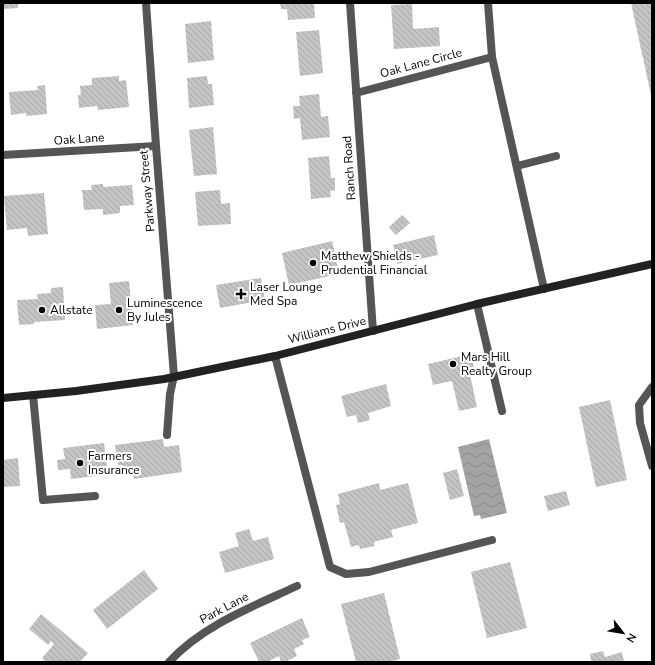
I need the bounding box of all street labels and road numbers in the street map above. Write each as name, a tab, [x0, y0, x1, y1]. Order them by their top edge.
street label: Oak Lane Circle	[378, 44, 464, 82]
street label: Oak Lane	[53, 129, 105, 149]
street label: Ranch Road	[339, 135, 359, 201]
street label: Parkway Street	[135, 149, 159, 233]
street label: Williams Drive	[286, 313, 368, 347]
street label: Park Lane	[197, 588, 251, 628]

